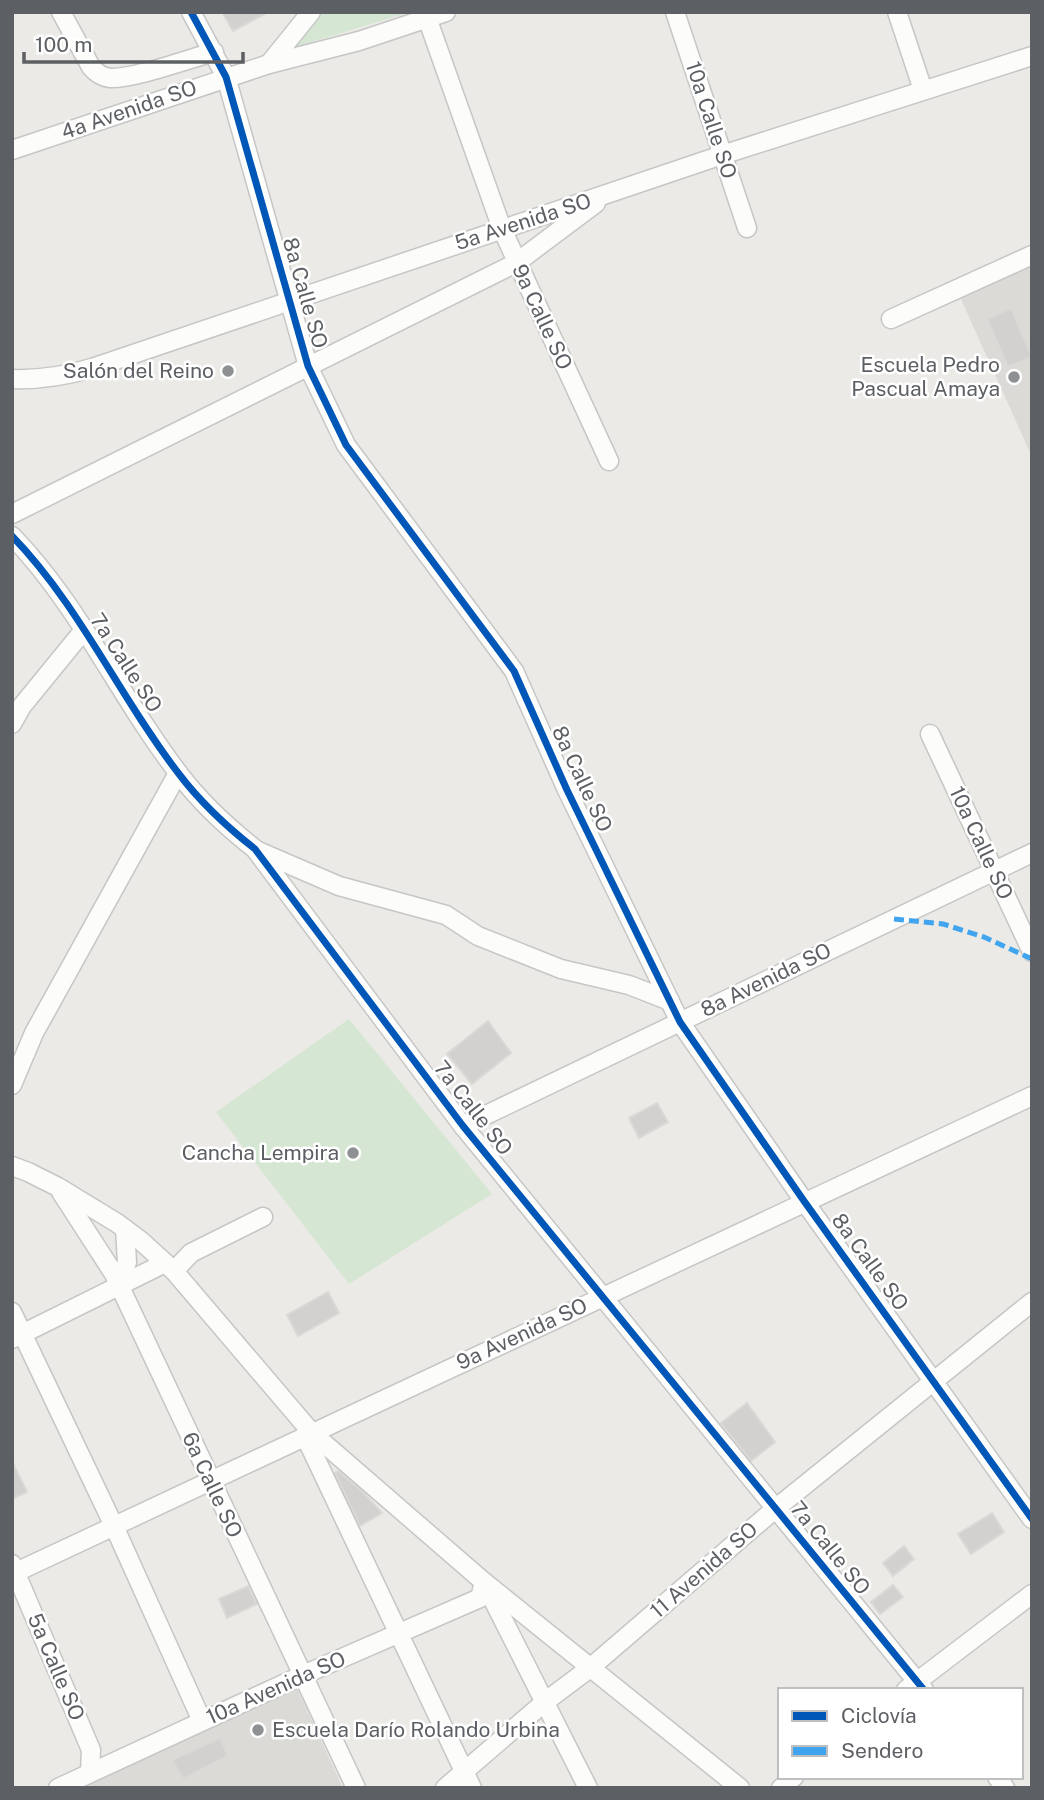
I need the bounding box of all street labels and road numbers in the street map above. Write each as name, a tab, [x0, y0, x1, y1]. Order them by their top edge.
street label: 10a Calle SO	[681, 58, 742, 182]
street label: 4a Avenida SO	[58, 75, 200, 144]
street label: 5a Avenida SO	[452, 188, 594, 255]
street label: 8a Calle SO	[278, 235, 333, 351]
street label: 9a Calle SO	[507, 260, 578, 374]
street label: 7a Calle SO	[85, 608, 168, 717]
street label: 8a Calle SO	[547, 722, 618, 836]
street label: 10a Calle SO	[944, 782, 1019, 903]
street label: 8a Avenida SO	[696, 937, 835, 1022]
street label: 7a Calle SO	[429, 1055, 518, 1160]
street label: 8a Calle SO	[827, 1208, 914, 1315]
street label: 9a Avenida SO	[452, 1292, 591, 1375]
street label: 6a Calle SO	[177, 1428, 248, 1542]
street label: 7a Calle SO	[785, 1496, 876, 1600]
street label: 11 Avenida SO	[645, 1516, 762, 1623]
street label: 5a Calle SO	[23, 1609, 90, 1724]
street label: 10a Avenida SO	[202, 1646, 349, 1729]

